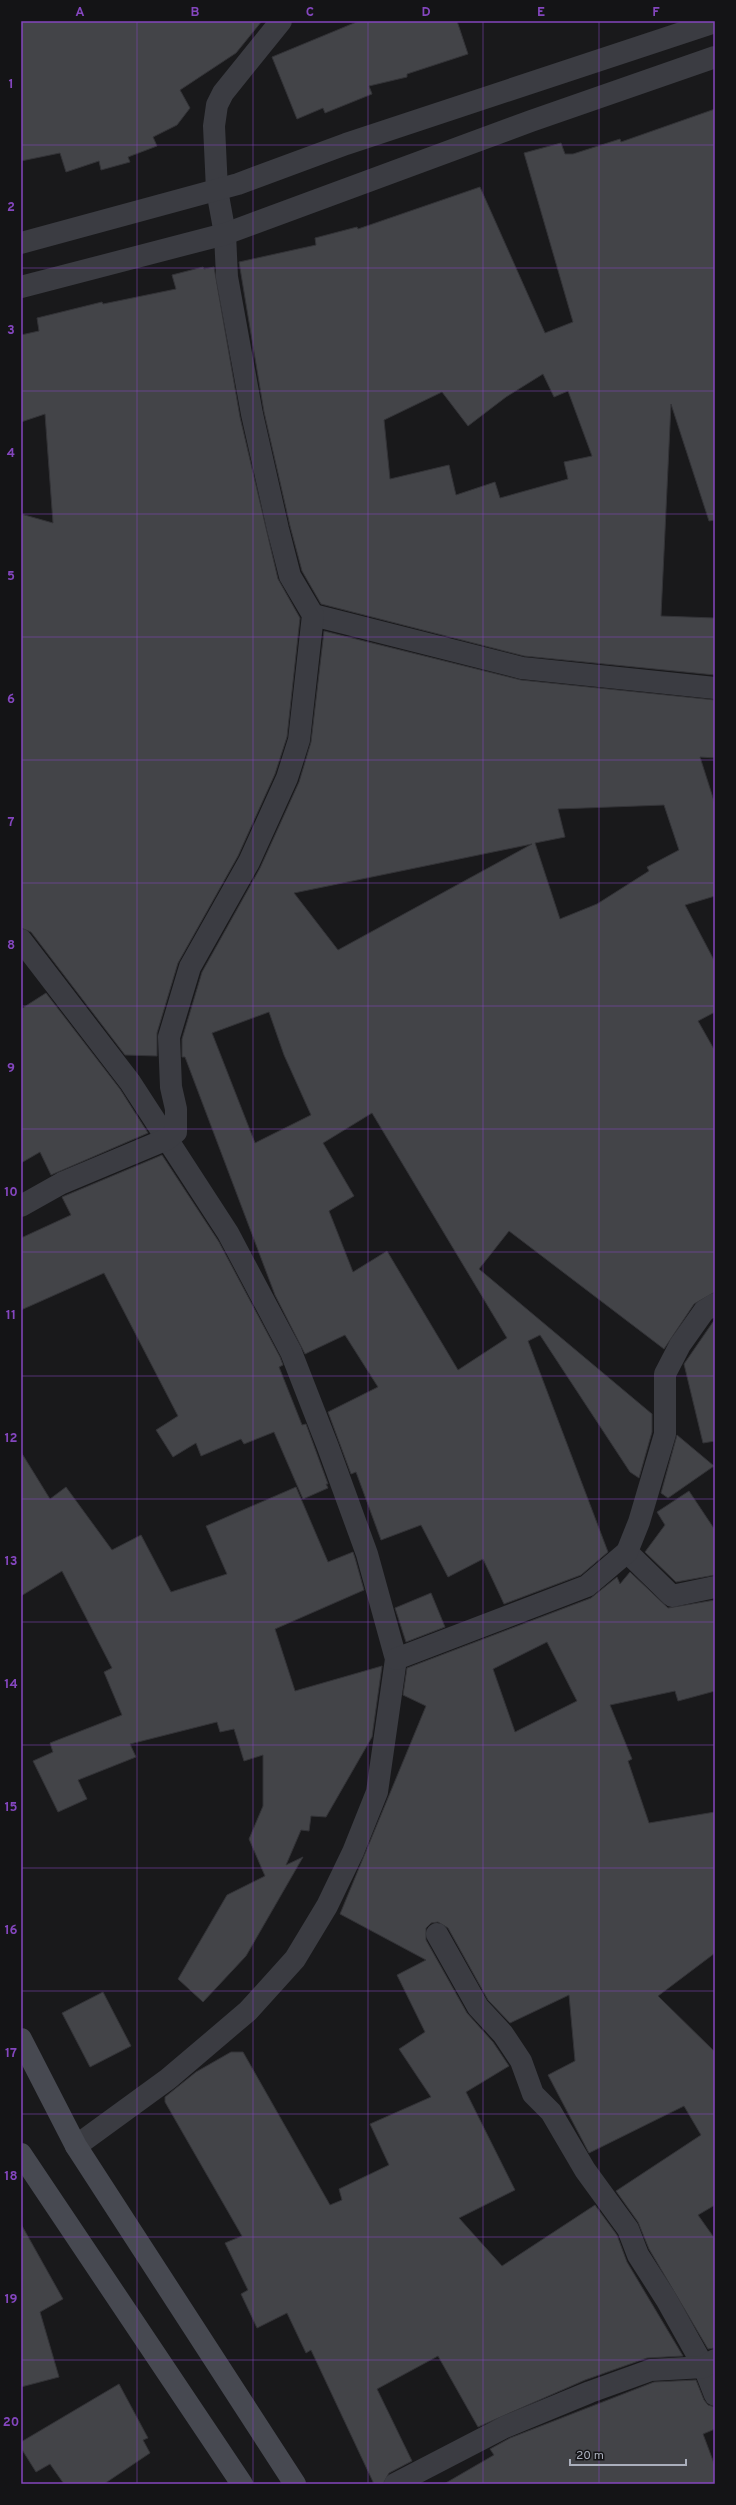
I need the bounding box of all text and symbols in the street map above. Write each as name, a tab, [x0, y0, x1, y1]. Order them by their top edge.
text: A	[75, 5, 85, 21]
text: B	[191, 5, 200, 21]
text: C	[306, 5, 314, 21]
text: D	[421, 5, 431, 21]
text: E	[537, 5, 545, 21]
text: F	[652, 5, 660, 21]
text: 1	[8, 77, 14, 93]
text: 2	[7, 200, 15, 216]
text: 3	[7, 323, 15, 339]
text: 4	[7, 446, 15, 462]
text: 5	[7, 569, 15, 585]
text: 6	[7, 692, 15, 708]
text: 7	[8, 815, 15, 831]
text: 8	[7, 938, 15, 954]
text: 9	[7, 1061, 15, 1077]
text: 10	[4, 1185, 18, 1201]
text: 11	[6, 1308, 16, 1324]
text: 12	[4, 1431, 18, 1447]
text: 13	[5, 1554, 18, 1570]
text: 14	[4, 1677, 18, 1693]
text: 15	[4, 1800, 18, 1816]
text: 16	[4, 1923, 18, 1939]
text: 17	[5, 2046, 17, 2062]
text: 18	[4, 2169, 18, 2185]
text: 19	[4, 2292, 18, 2308]
text: 20	[3, 2415, 19, 2431]
scale bar	[570, 2441, 686, 2467]
text: 20 m	[576, 2448, 604, 2464]

